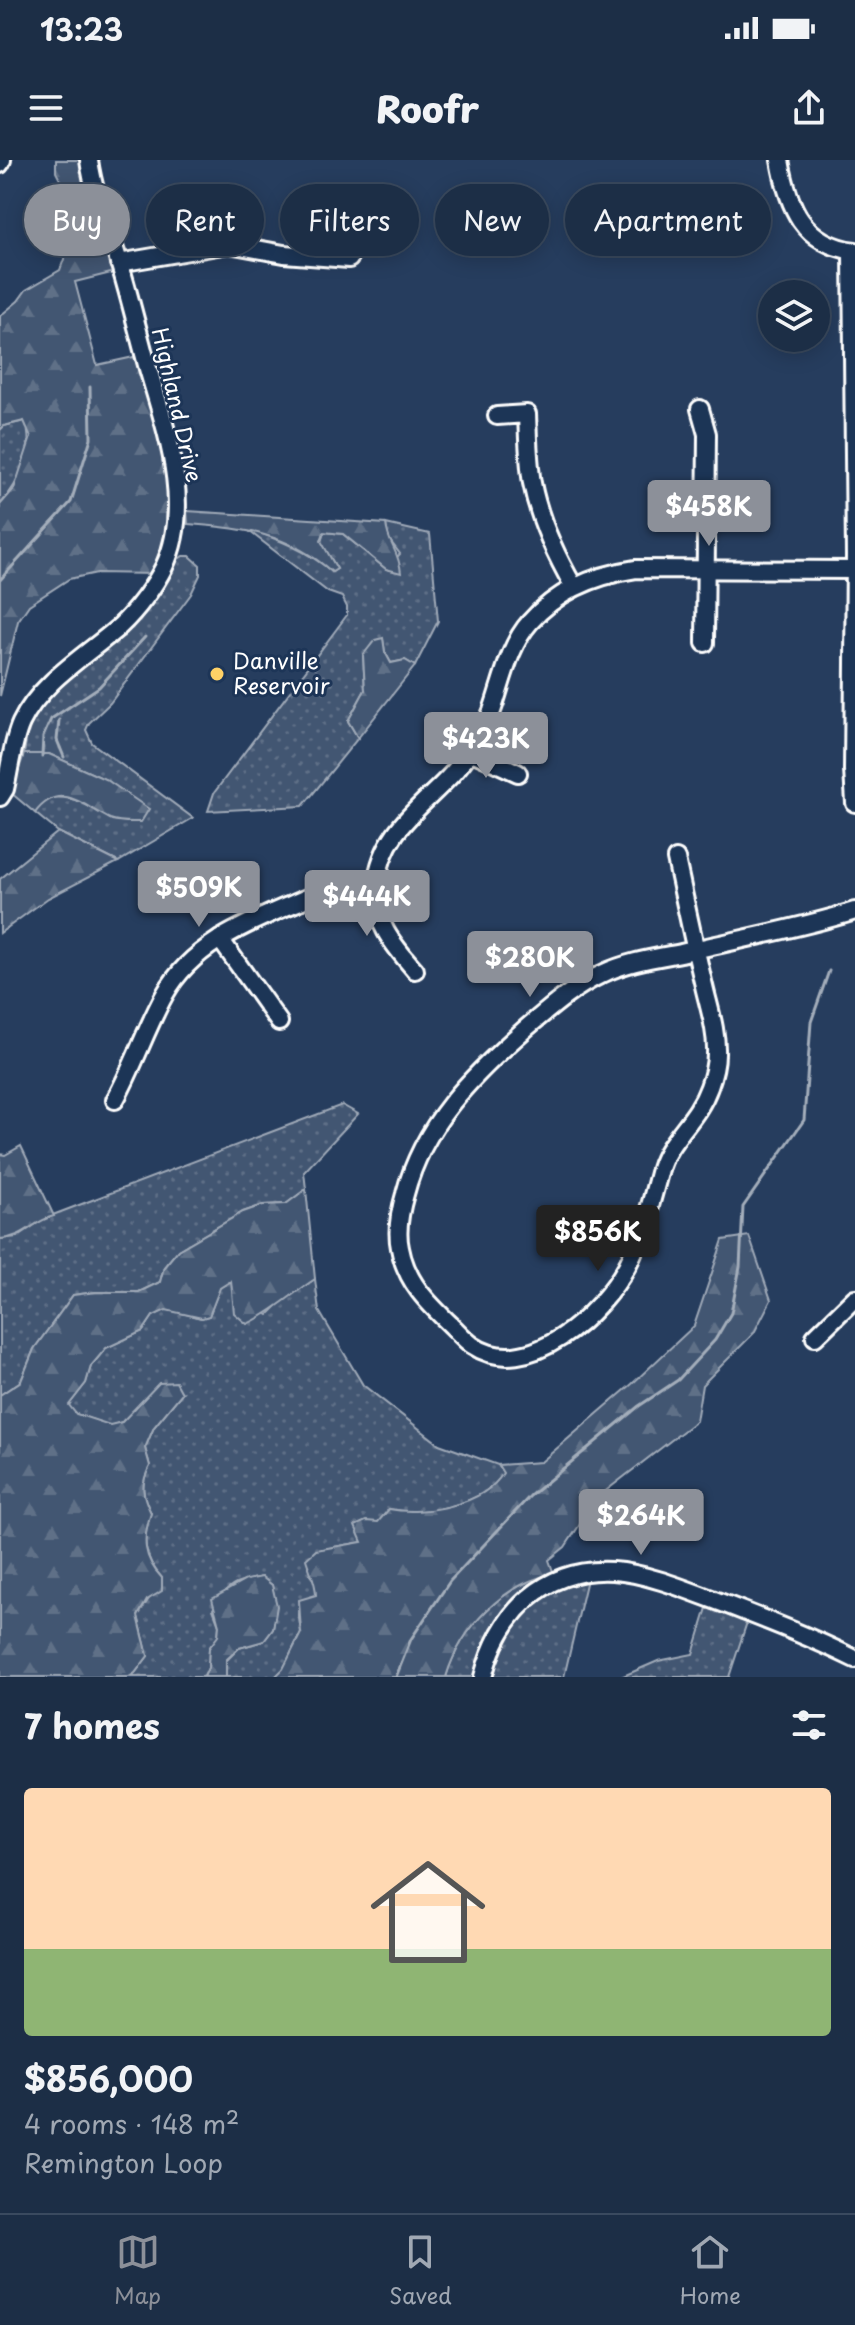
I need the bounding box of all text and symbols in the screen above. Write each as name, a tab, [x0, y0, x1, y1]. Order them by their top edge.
text: 13:23	[40, 6, 123, 51]
text: Roofr	[376, 81, 479, 135]
icon: menu	[24, 86, 68, 130]
icon: share	[787, 86, 831, 130]
chip: Buy	[24, 184, 130, 256]
chip: Rent	[146, 184, 264, 256]
chip: Filters	[280, 184, 419, 256]
chip: New	[435, 184, 549, 256]
chip: Apartment	[565, 184, 771, 256]
map controls	[758, 280, 830, 352]
button: layers	[758, 280, 830, 352]
street label: Highland Drive	[145, 324, 212, 485]
pin: $458K	[653, 480, 765, 548]
text: $458K	[666, 486, 752, 525]
place label: Danville Reservoir	[233, 643, 330, 701]
marker: Danville Reservoir	[208, 665, 226, 683]
pin: $423K	[430, 712, 542, 780]
text: $423K	[442, 718, 530, 757]
pin: $509K	[143, 861, 255, 929]
text: $509K	[156, 867, 242, 906]
pin: $444K	[311, 870, 423, 938]
text: $444K	[323, 876, 411, 915]
pin: $280K	[474, 931, 586, 999]
text: $280K	[485, 937, 575, 976]
pin: $856K	[542, 1205, 654, 1273]
text: $856K	[554, 1211, 642, 1250]
pin: $264K	[585, 1489, 697, 1557]
text: $264K	[597, 1495, 685, 1534]
text: 7 homes	[24, 1699, 160, 1751]
icon: filters	[787, 1703, 831, 1747]
icon: home	[356, 1840, 500, 1984]
text: $856,000	[24, 2052, 193, 2104]
text: 4 rooms · 148 m²	[24, 2104, 239, 2143]
text: Remington Loop	[24, 2143, 223, 2182]
tab: Map	[114, 2230, 161, 2311]
tab: Saved	[389, 2230, 452, 2311]
tab: Home	[680, 2230, 741, 2311]

